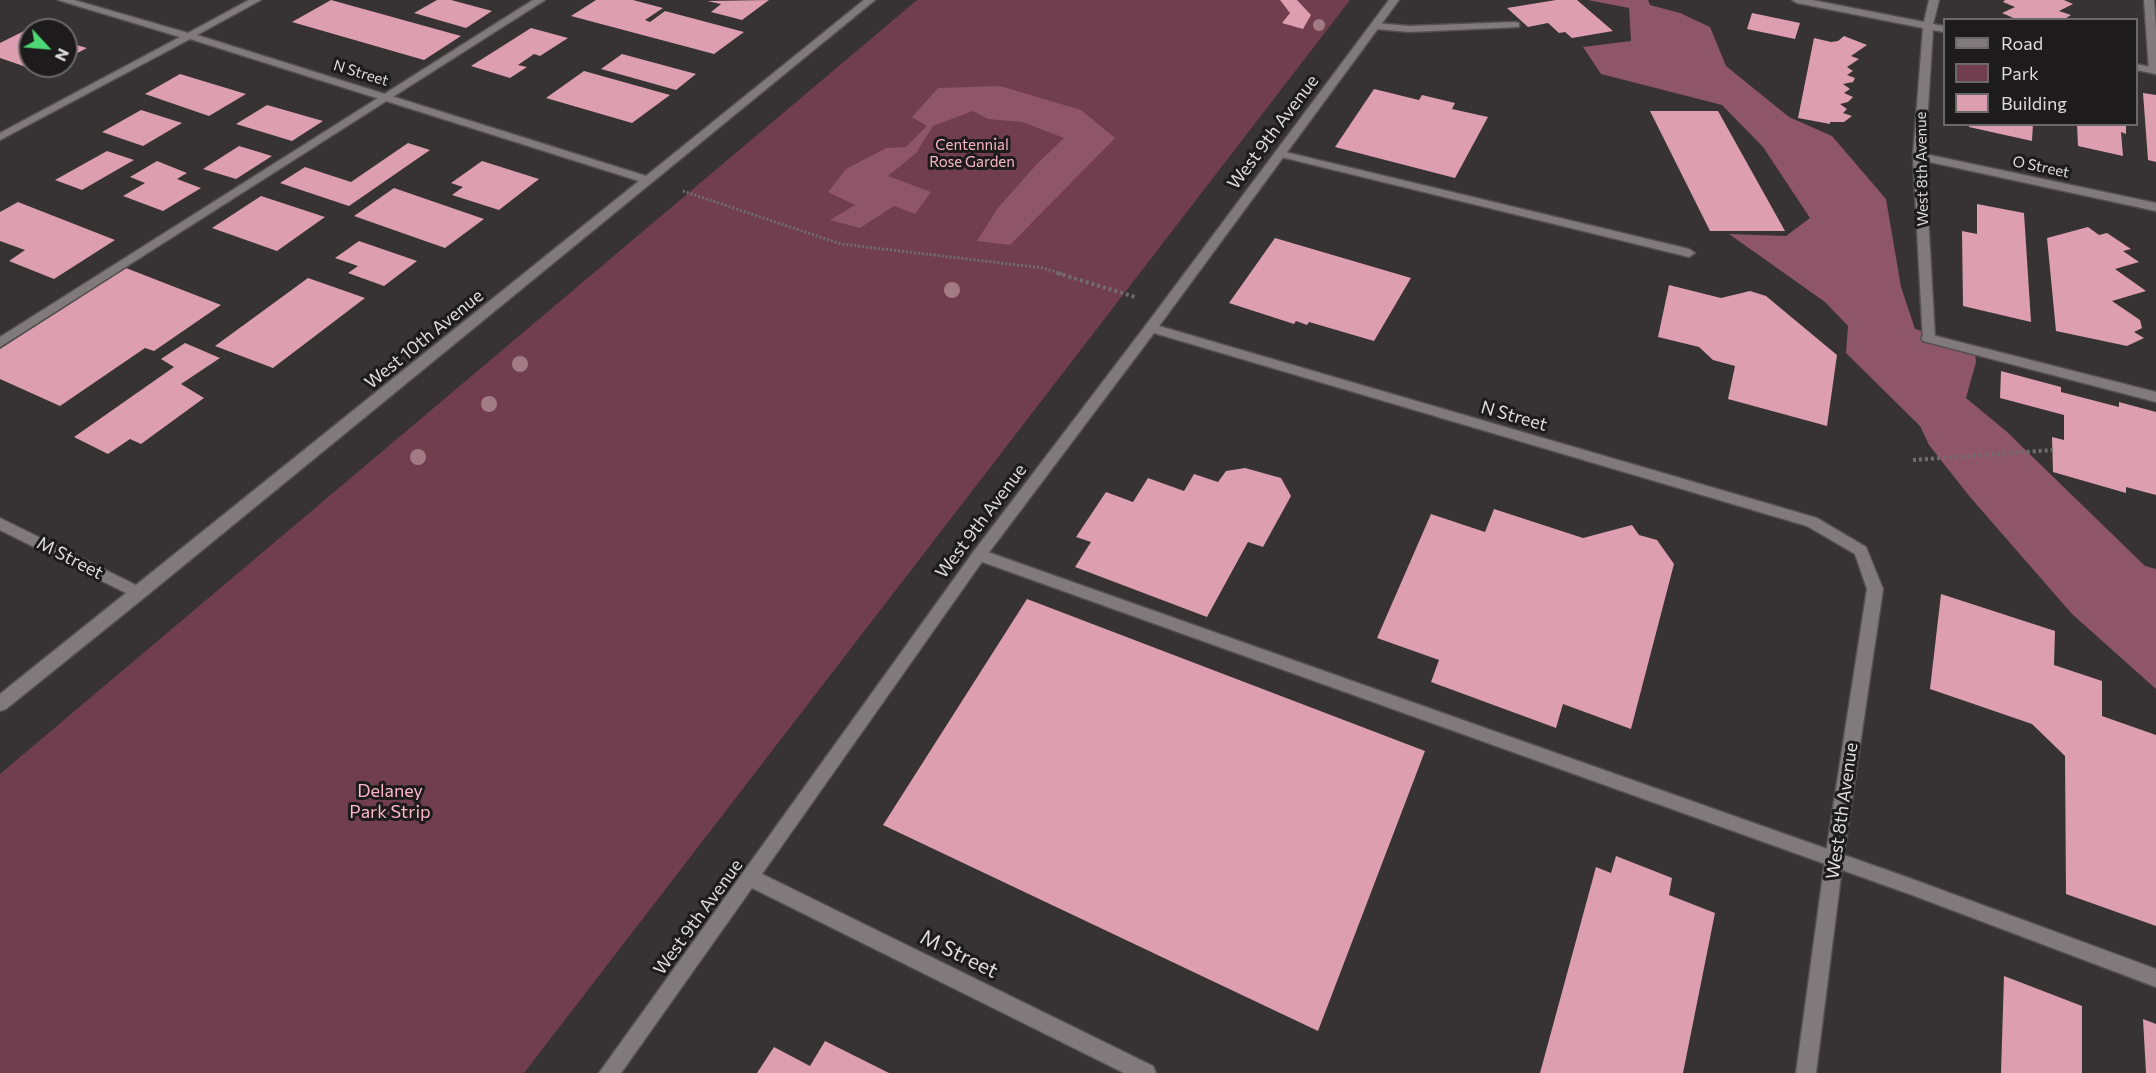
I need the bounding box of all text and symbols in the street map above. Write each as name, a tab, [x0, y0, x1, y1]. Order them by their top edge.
north arrow	[18, 18, 78, 78]
legend	[1943, 18, 2138, 126]
text: Road	[2001, 32, 2043, 54]
text: N	[52, 46, 74, 65]
street label: N Street	[331, 56, 391, 90]
text: Park	[2001, 62, 2039, 84]
street label: West 9th Avenue	[1223, 71, 1323, 193]
text: Building	[2001, 92, 2067, 114]
street label: West 8th Avenue	[1912, 112, 1932, 226]
park label: Centennial Rose Garden	[929, 136, 1015, 171]
street label: O Street	[2011, 152, 2071, 182]
street label: West 10th Avenue	[360, 285, 488, 393]
street label: N Street	[1478, 396, 1550, 436]
street label: West 9th Avenue	[931, 460, 1031, 582]
street label: M Street	[33, 532, 107, 584]
street label: West 8th Avenue	[1822, 741, 1862, 881]
park label: Delaney Park Strip	[349, 780, 431, 822]
street label: West 9th Avenue	[649, 855, 747, 979]
street label: M Street	[916, 924, 1002, 984]

